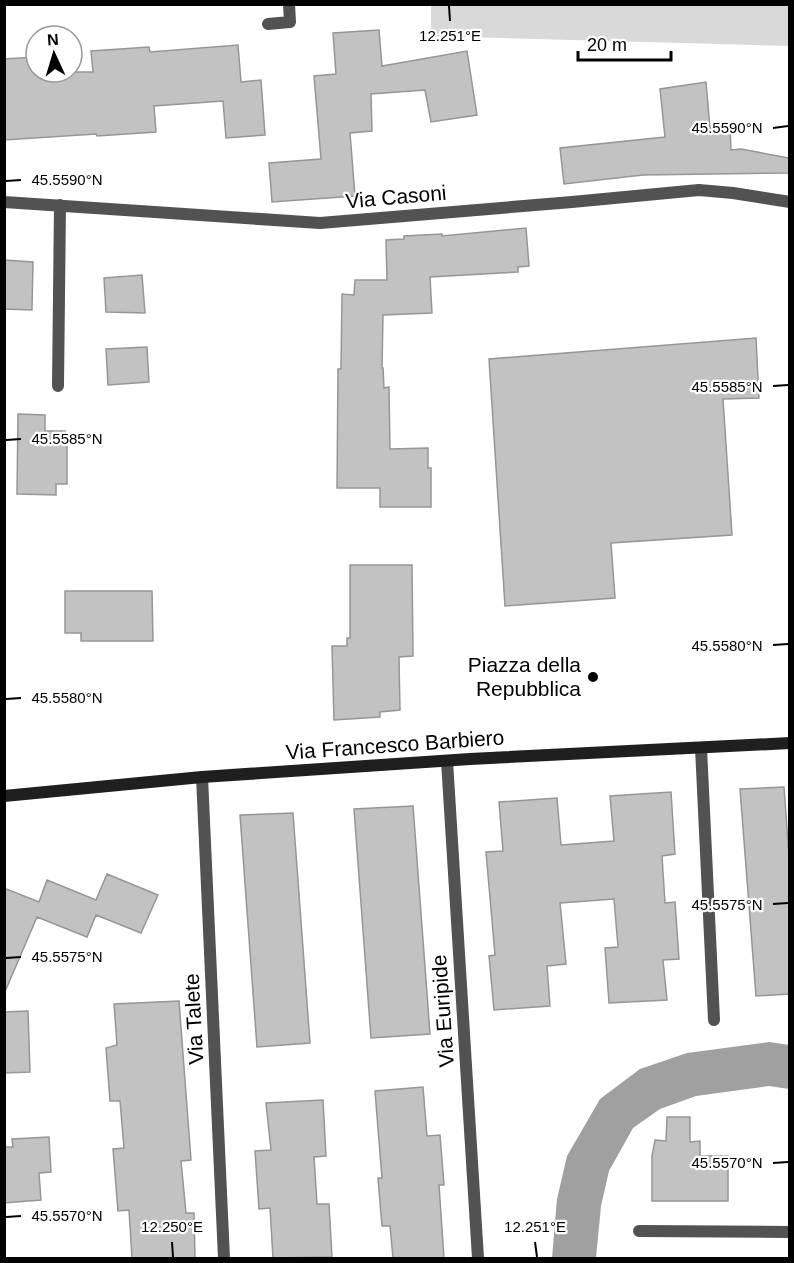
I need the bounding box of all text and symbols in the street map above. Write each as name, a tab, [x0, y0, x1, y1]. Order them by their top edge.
north arrow	[24, 24, 84, 84]
scale bar	[578, 24, 671, 62]
text: 12.251°E	[419, 27, 481, 44]
text: N	[47, 31, 59, 48]
text: 20 m	[587, 35, 627, 55]
text: 45.5590°N	[691, 119, 763, 136]
text: 45.5590°N	[31, 171, 103, 188]
street label: Via Casoni	[345, 181, 447, 212]
text: 45.5585°N	[691, 378, 763, 395]
text: 45.5585°N	[31, 430, 103, 447]
text: 45.5580°N	[691, 637, 763, 654]
place label: Piazza della Repubblica	[468, 653, 581, 700]
marker: Piazza della Repubblica	[586, 670, 600, 684]
text: 45.5580°N	[31, 689, 103, 706]
street label: Via Francesco Barbiero	[285, 725, 505, 764]
text: 45.5575°N	[691, 896, 763, 913]
text: 45.5575°N	[31, 948, 103, 965]
street label: Via Euripide	[427, 954, 458, 1068]
street label: Via Talete	[180, 973, 207, 1065]
text: 45.5570°N	[691, 1154, 763, 1171]
text: 45.5570°N	[31, 1207, 103, 1224]
text: 12.250°E	[141, 1218, 203, 1235]
text: 12.251°E	[504, 1218, 566, 1235]

